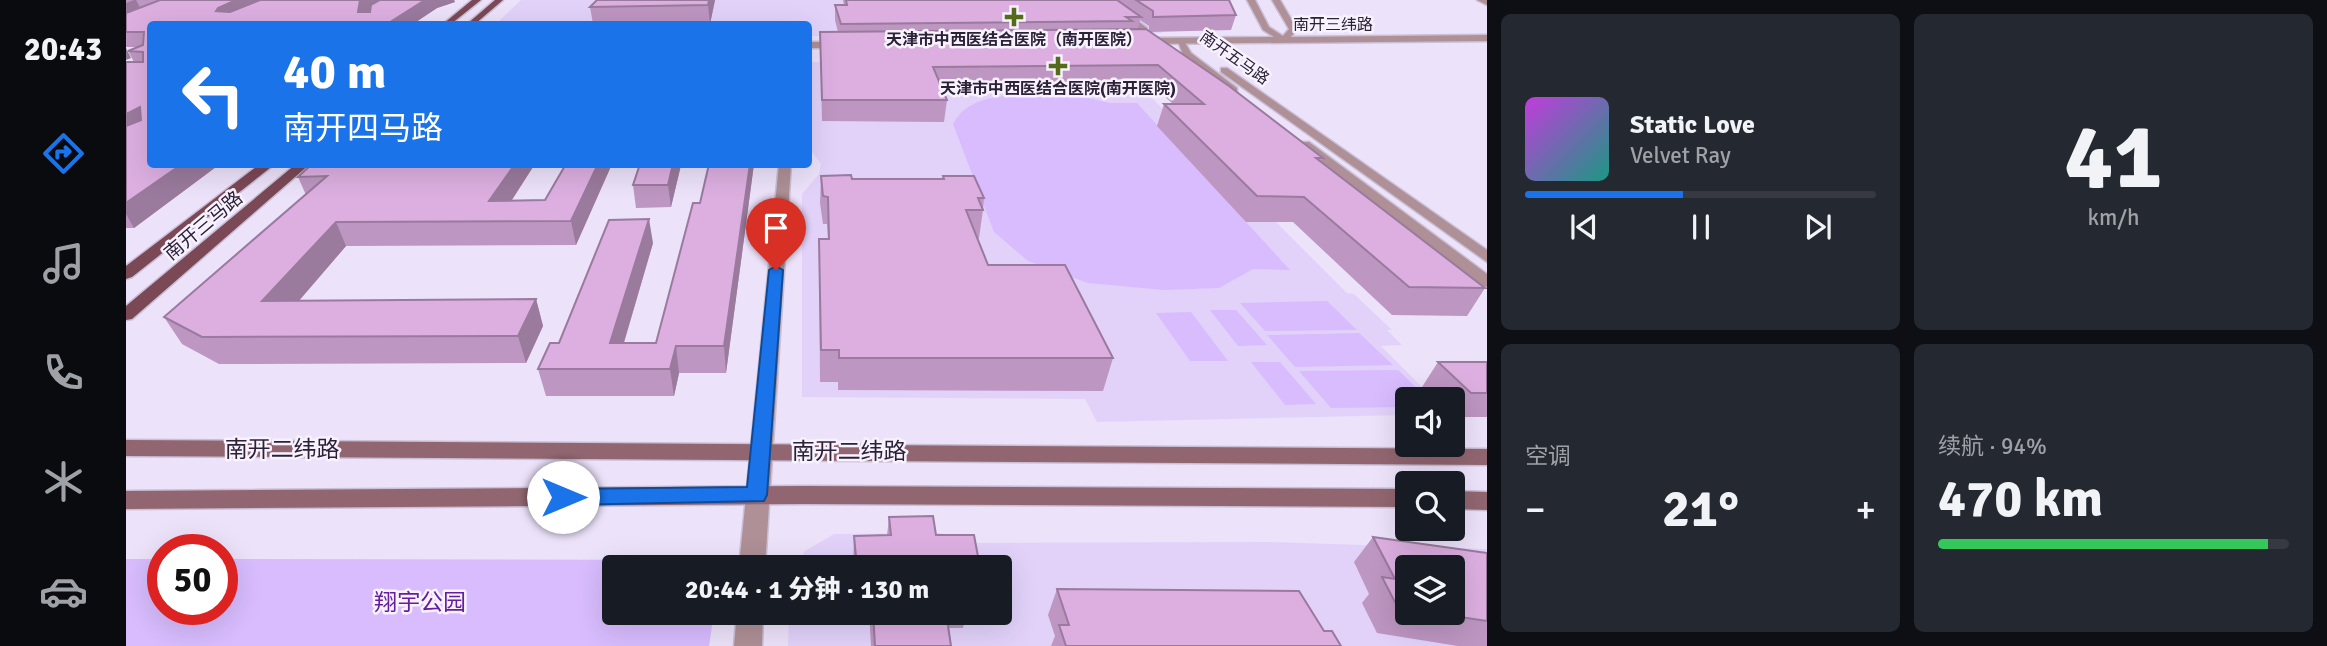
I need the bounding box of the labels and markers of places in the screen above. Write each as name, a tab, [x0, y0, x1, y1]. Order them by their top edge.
marker: 天津市中西医结合医院（南开医院）	[1004, 7, 1024, 27]
place label: 天津市中西医结合医院（南开医院）	[886, 30, 1142, 50]
marker: 天津市中西医结合医院(南开医院)	[1048, 56, 1068, 76]
place label: 天津市中西医结合医院(南开医院)	[940, 79, 1176, 99]
pin	[746, 198, 806, 270]

